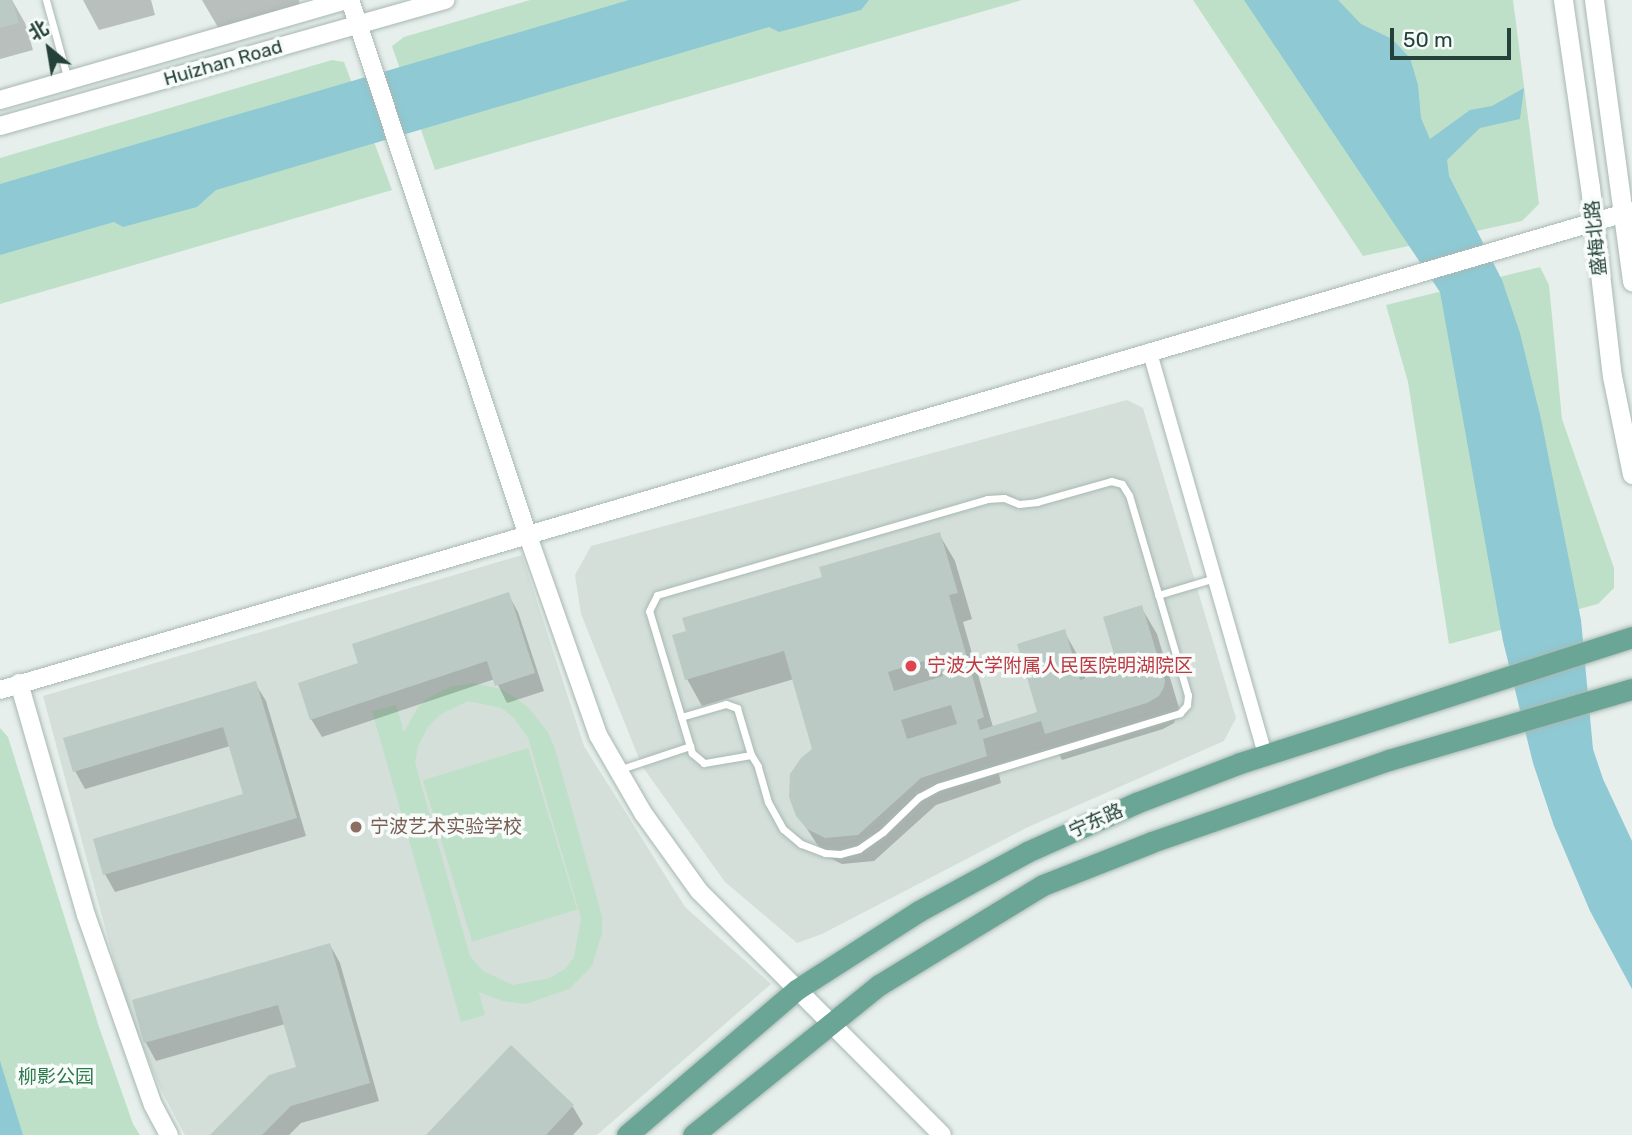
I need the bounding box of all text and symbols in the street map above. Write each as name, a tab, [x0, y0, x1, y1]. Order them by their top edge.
north arrow	[14, 14, 84, 84]
scale bar	[1394, 14, 1515, 58]
text: 北	[24, 16, 52, 45]
text: 50 m	[1403, 27, 1453, 52]
street label: Huizhan Road	[161, 35, 285, 91]
street label: 盛梅北路	[1581, 199, 1611, 277]
place label: 宁波大学附属人民医院明湖院区	[927, 655, 1193, 677]
marker: 宁波大学附属人民医院明湖院区	[901, 656, 921, 676]
street label: 宁东路	[1065, 799, 1127, 843]
place label: 宁波艺术实验学校	[370, 816, 522, 838]
marker: 宁波艺术实验学校	[348, 819, 364, 835]
park label: 柳影公园	[18, 1066, 94, 1088]

